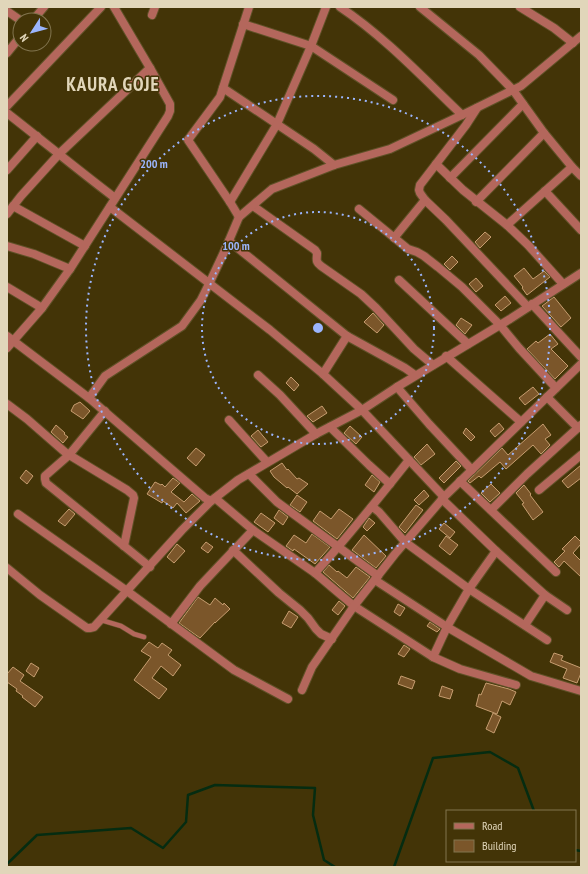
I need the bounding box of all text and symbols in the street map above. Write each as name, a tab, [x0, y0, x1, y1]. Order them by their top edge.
north arrow	[12, 12, 52, 52]
text: N	[16, 31, 31, 44]
district label: KAURA GOJE	[66, 72, 160, 96]
text: 200 m	[140, 156, 168, 171]
text: 100 m	[222, 238, 250, 253]
centre of rings	[311, 321, 325, 335]
legend	[446, 810, 576, 862]
text: Road	[482, 818, 502, 833]
text: Building	[482, 838, 517, 853]

